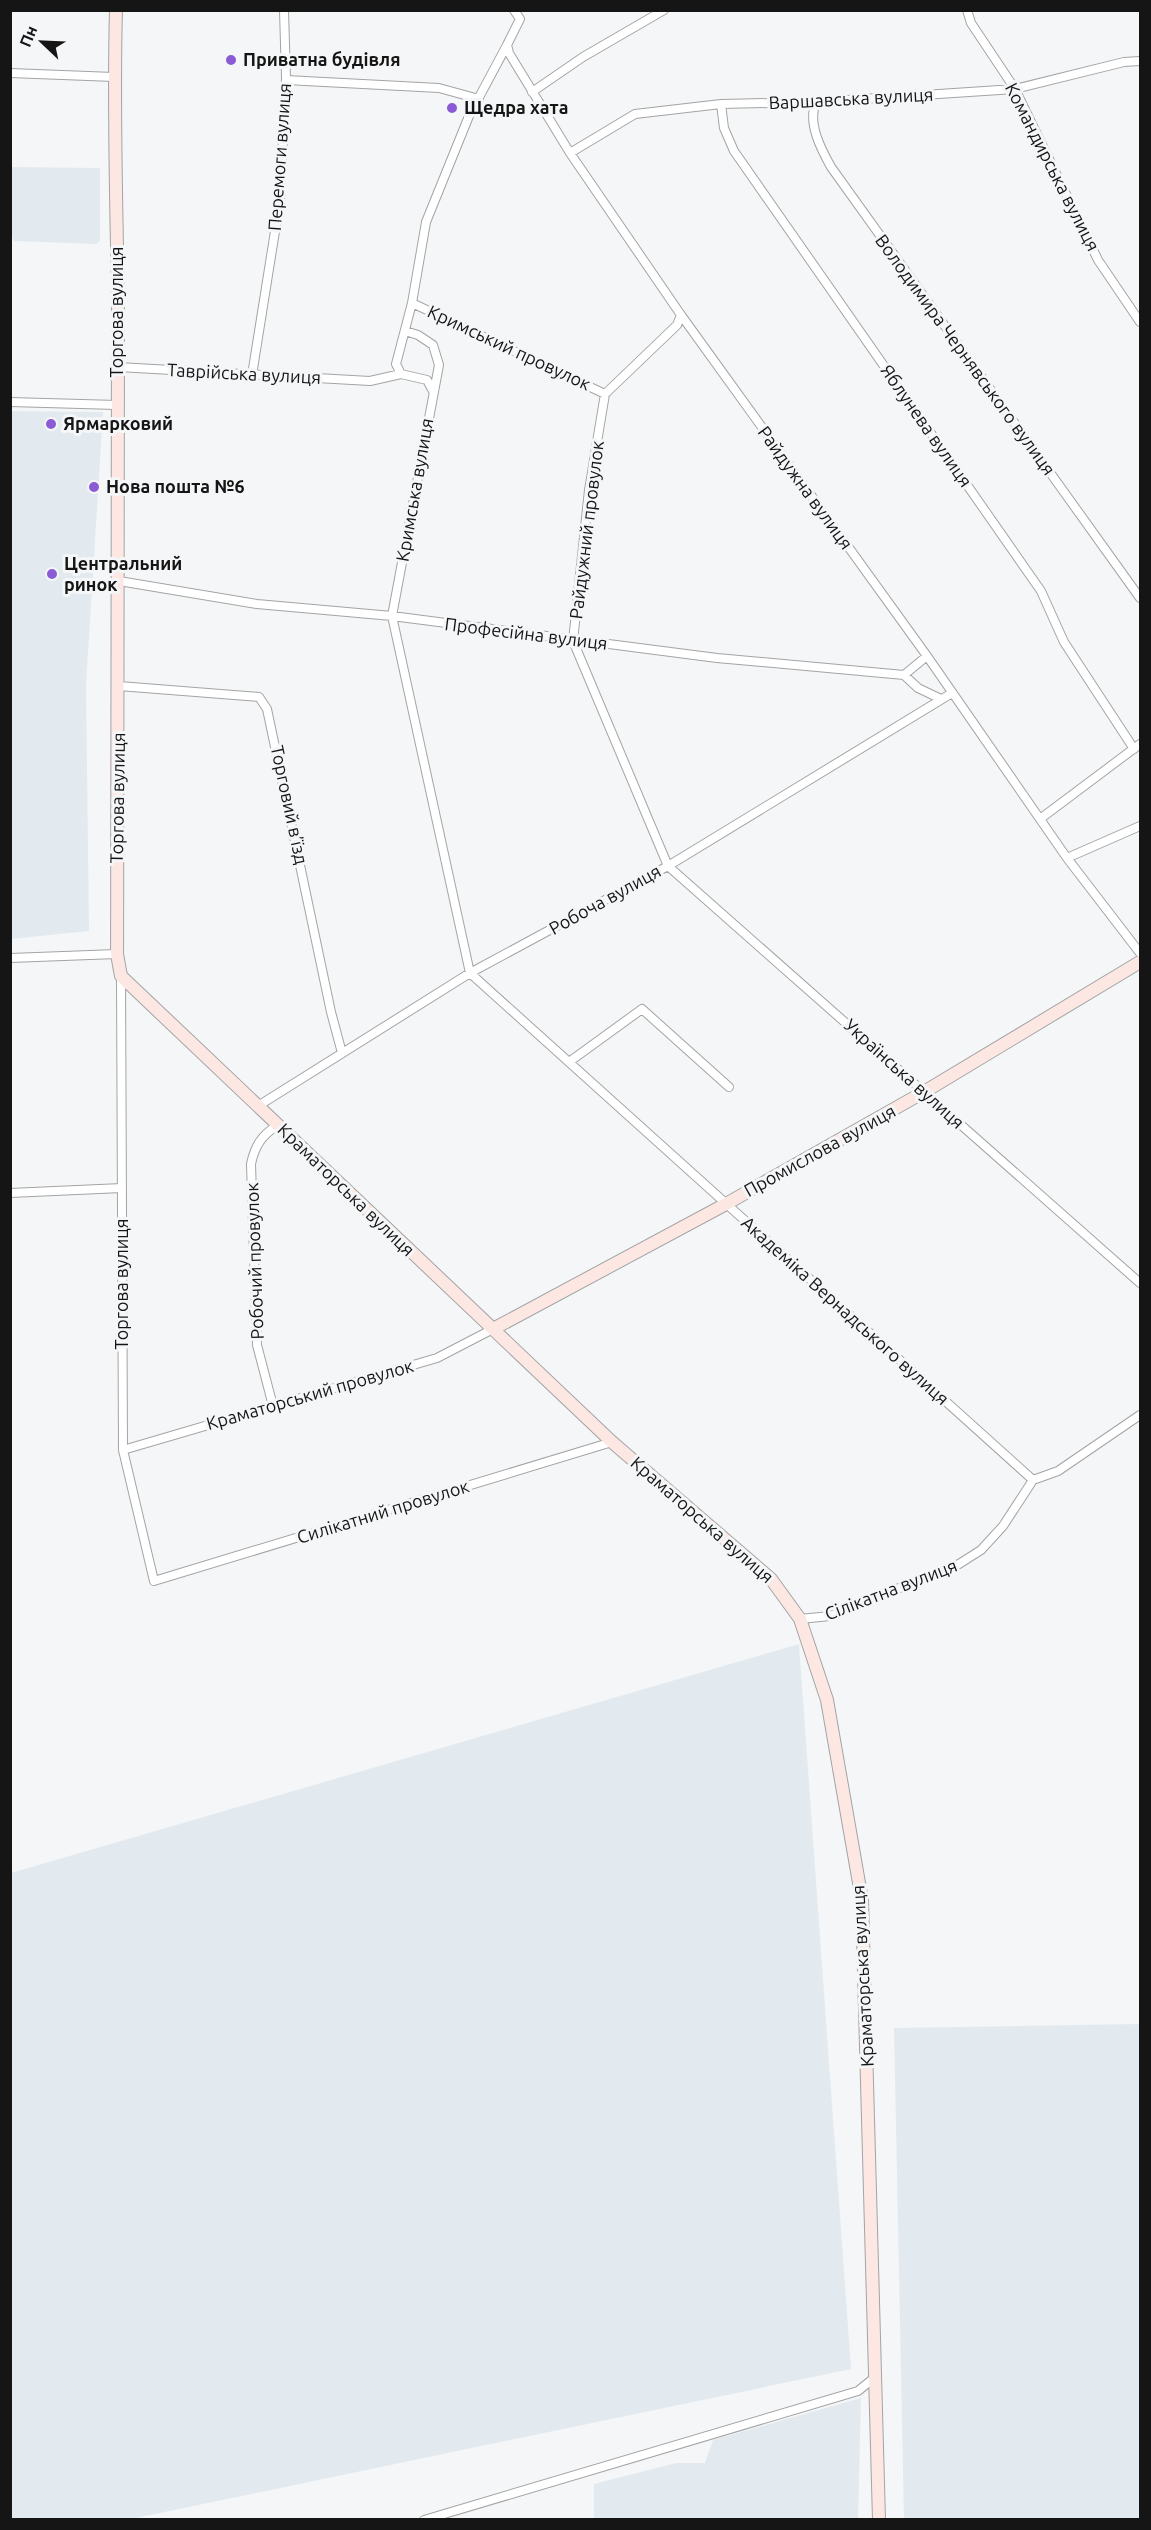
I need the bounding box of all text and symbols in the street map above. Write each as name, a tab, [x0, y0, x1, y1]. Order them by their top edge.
north arrow	[12, 12, 72, 72]
text: Пн	[16, 23, 41, 49]
place label: Приватна будівля	[243, 49, 401, 69]
marker: Приватна будівля	[224, 53, 238, 67]
street label: Командирська вулиця	[1002, 79, 1104, 254]
street label: Перемоги вулиця	[264, 82, 294, 232]
street label: Варшавська вулиця	[768, 84, 934, 112]
place label: Щедра хата	[464, 97, 568, 117]
marker: Щедра хата	[445, 101, 459, 115]
street label: Володимира Чернявського вулиця	[872, 230, 1060, 479]
street label: Торгова вулиця	[106, 247, 126, 377]
street label: Кримський провулок	[425, 300, 594, 394]
street label: Таврійська вулиця	[167, 359, 321, 387]
street label: Яблунева вулиця	[877, 361, 976, 490]
place label: Ярмарковий	[63, 413, 173, 433]
marker: Ярмарковий	[44, 417, 58, 431]
street label: Кримська вулиця	[392, 417, 436, 563]
street label: Райдужна вулиця	[754, 422, 857, 553]
street label: Райдужний провулок	[565, 440, 607, 620]
place label: Нова пошта №6	[106, 476, 245, 496]
marker: Нова пошта №6	[87, 480, 101, 494]
place label: Центральний ринок	[64, 553, 182, 594]
marker: Центральний ринок	[45, 567, 59, 581]
street label: Професійна вулиця	[444, 613, 609, 653]
street label: Торгова вулиця	[106, 732, 128, 864]
street label: Торговий в’їзд	[268, 744, 312, 866]
street label: Робоча вулиця	[545, 860, 664, 938]
street label: Українська вулиця	[841, 1014, 969, 1132]
street label: Промислова вулиця	[740, 1100, 899, 1200]
street label: Краматорська вулиця	[274, 1119, 419, 1260]
street label: Робочий провулок	[241, 1182, 267, 1340]
street label: Академіка Вернадського вулиця	[738, 1212, 953, 1409]
street label: Торгова вулиця	[111, 1219, 131, 1349]
street label: Краматорський провулок	[204, 1355, 416, 1433]
street label: Краматорська вулиця	[627, 1452, 778, 1587]
street label: Силікатний провулок	[294, 1475, 471, 1547]
street label: Сілікатна вулиця	[822, 1555, 960, 1624]
street label: Краматорська вулиця	[847, 1885, 877, 2067]

